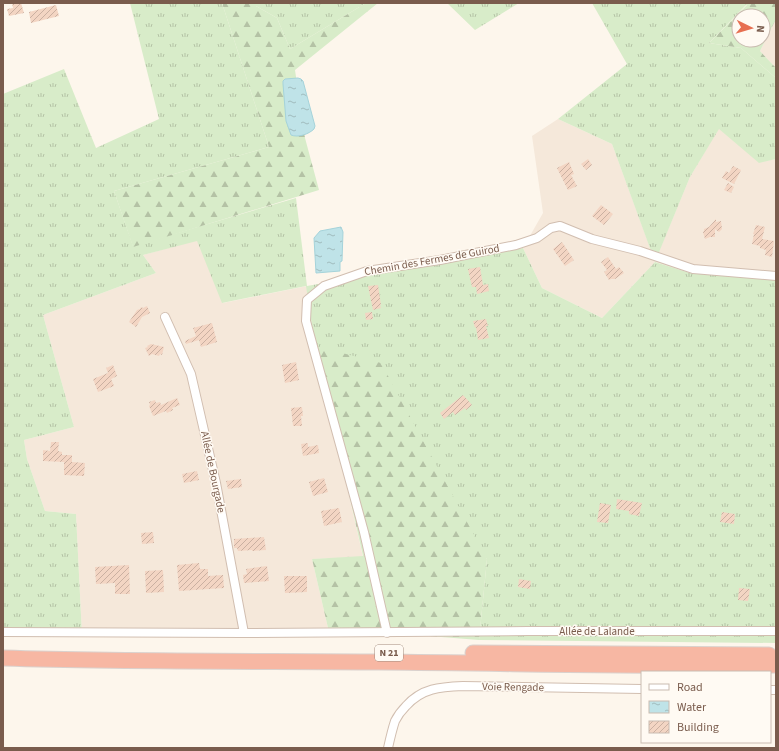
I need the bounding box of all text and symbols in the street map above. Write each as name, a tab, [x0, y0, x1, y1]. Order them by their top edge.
north arrow	[731, 8, 771, 48]
text: N	[753, 25, 768, 33]
street label: Chemin des Fermes de Guirod	[363, 241, 501, 279]
street label: Allée de Bourgade	[197, 430, 229, 515]
street label: Allée de Lalande	[559, 624, 635, 639]
road number: N 21	[375, 645, 403, 661]
legend	[641, 671, 771, 743]
street label: Voie Rengade	[482, 679, 545, 695]
text: Road	[677, 679, 703, 696]
text: Water	[677, 699, 707, 716]
text: Building	[677, 719, 719, 736]

